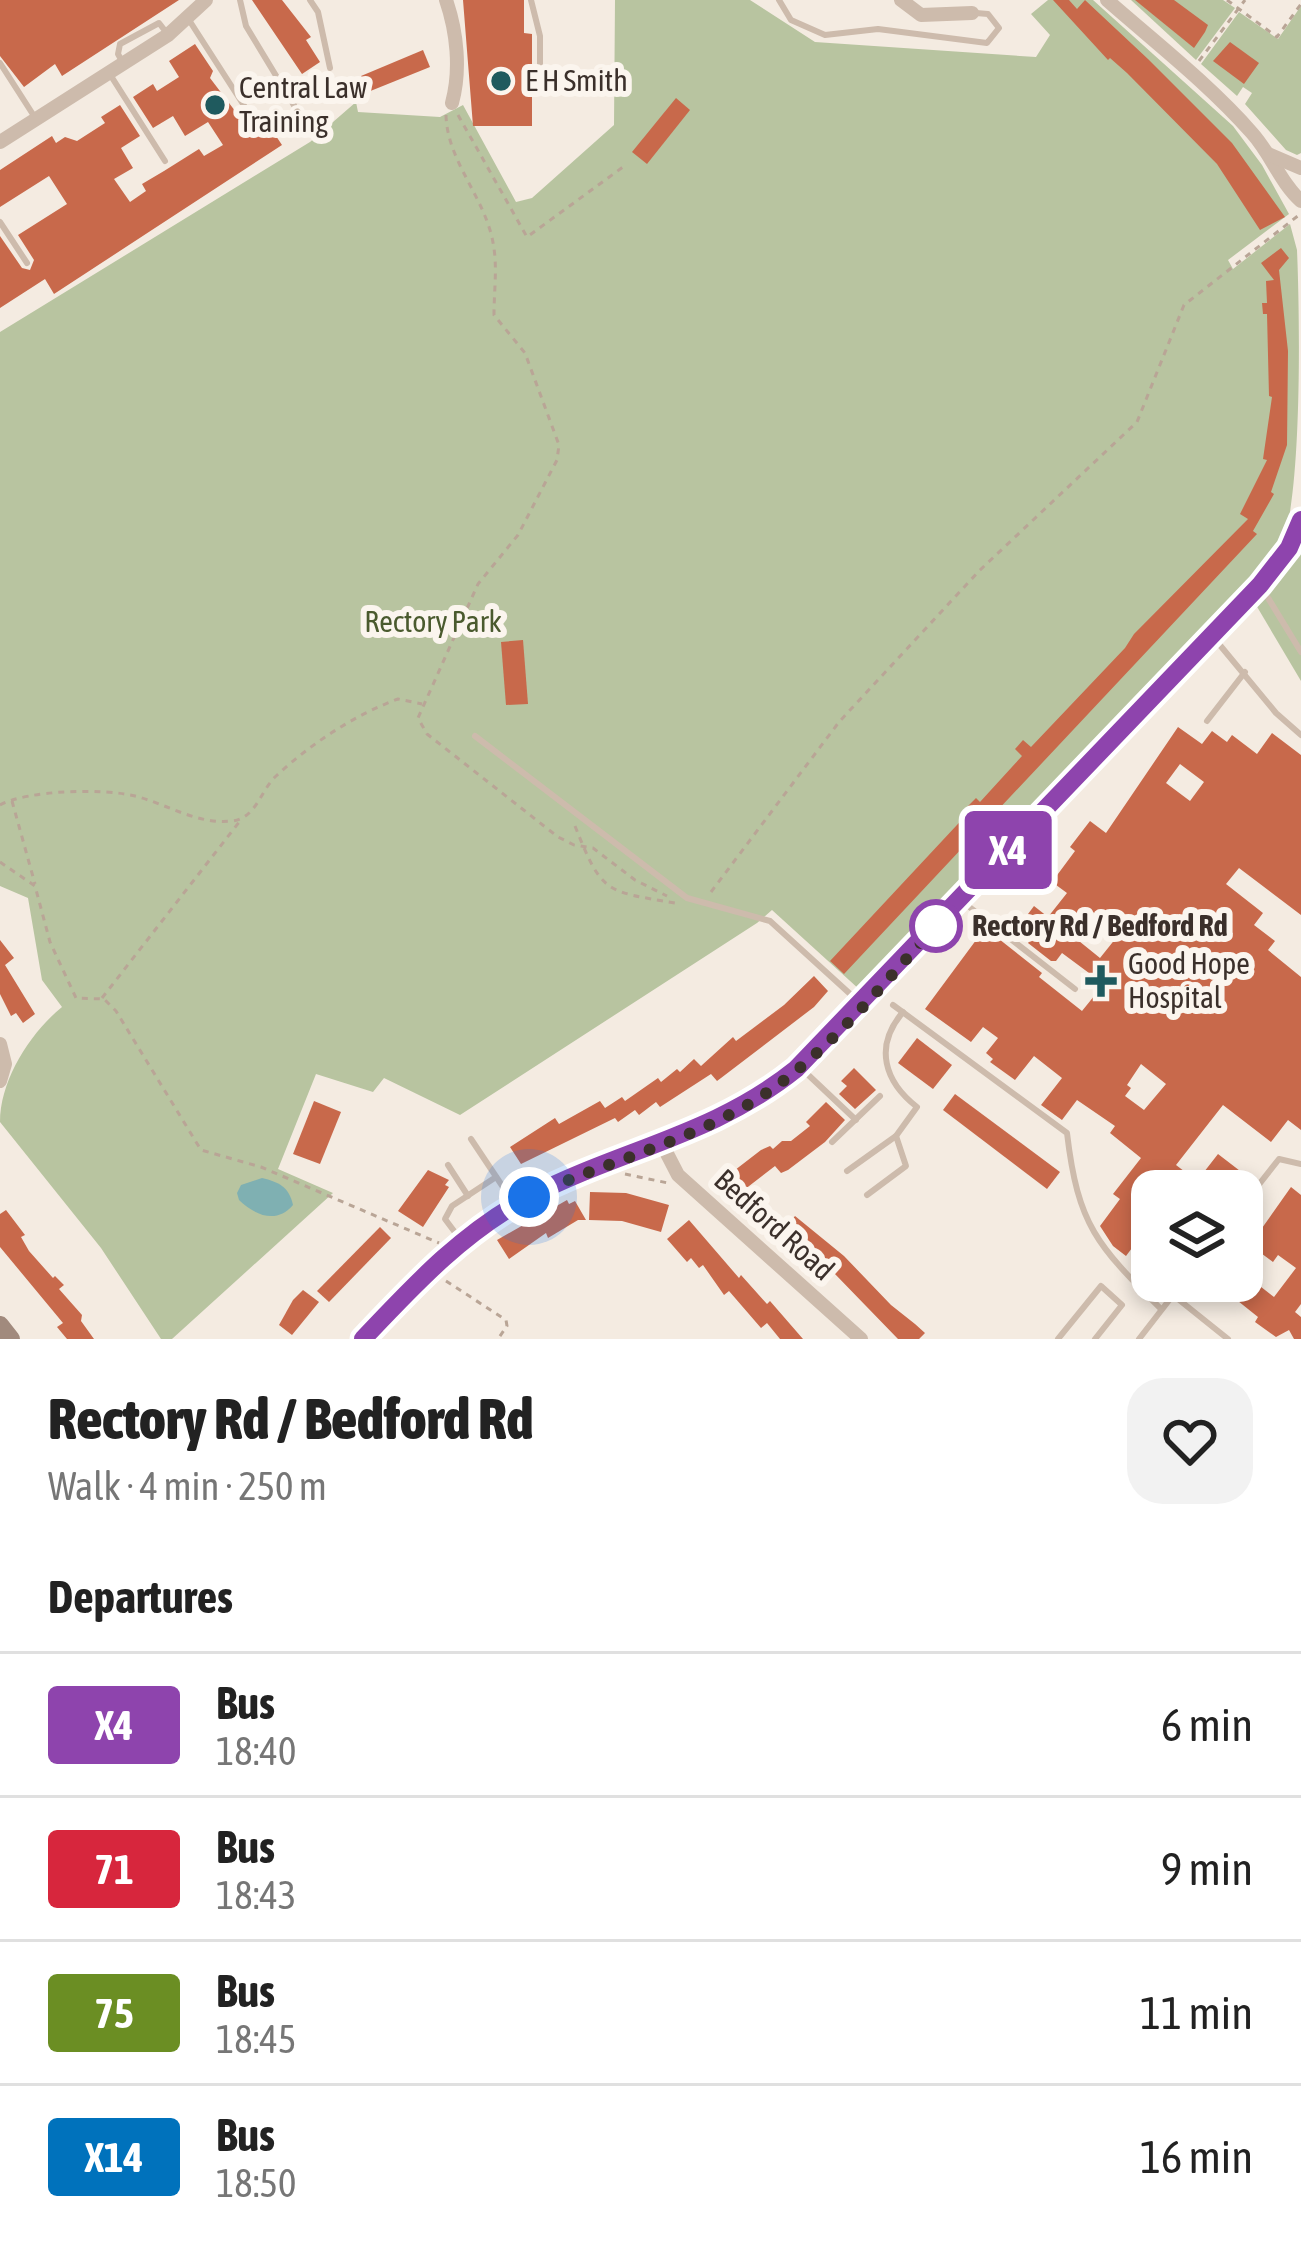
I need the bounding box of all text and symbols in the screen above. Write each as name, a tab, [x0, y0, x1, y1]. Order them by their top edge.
place label: E H Smith	[525, 63, 628, 97]
marker: E H Smith	[488, 68, 514, 94]
place label: Central Law Training	[239, 70, 367, 138]
marker: Central Law Training	[202, 92, 228, 118]
park label: Rectory Park	[364, 604, 502, 638]
line badge: X4	[954, 811, 1062, 889]
text: X4	[989, 826, 1027, 874]
marker: Rectory Rd / Bedford Rd	[911, 901, 961, 951]
place label: Rectory Rd / Bedford Rd	[972, 908, 1228, 942]
place label: Good Hope Hospital	[1128, 946, 1250, 1014]
marker: Good Hope Hospital	[1085, 965, 1117, 997]
street label: Bedford Road	[708, 1162, 841, 1287]
your location	[499, 1167, 559, 1227]
map controls	[1131, 1170, 1263, 1302]
button: layers	[1131, 1170, 1263, 1302]
button: heart	[1127, 1378, 1253, 1504]
text: Rectory Rd / Bedford Rd	[48, 1386, 534, 1451]
text: Walk · 4 min · 250 m	[48, 1464, 327, 1508]
text: Departures	[48, 1571, 233, 1623]
text: Bus	[216, 1677, 275, 1729]
text: 6 min	[1161, 1699, 1253, 1751]
text: X4	[95, 1701, 133, 1749]
text: 18:40	[216, 1729, 296, 1773]
text: Bus	[216, 1821, 275, 1873]
text: 9 min	[1161, 1843, 1253, 1895]
text: 71	[94, 1845, 134, 1893]
text: 18:43	[216, 1873, 296, 1917]
text: Bus	[216, 1965, 275, 2017]
text: 11 min	[1140, 1987, 1253, 2039]
text: 75	[94, 1989, 134, 2037]
text: 18:45	[216, 2017, 296, 2061]
text: Bus	[216, 2109, 275, 2161]
text: 16 min	[1140, 2131, 1253, 2183]
text: X14	[85, 2133, 143, 2181]
text: 18:50	[216, 2161, 296, 2205]

